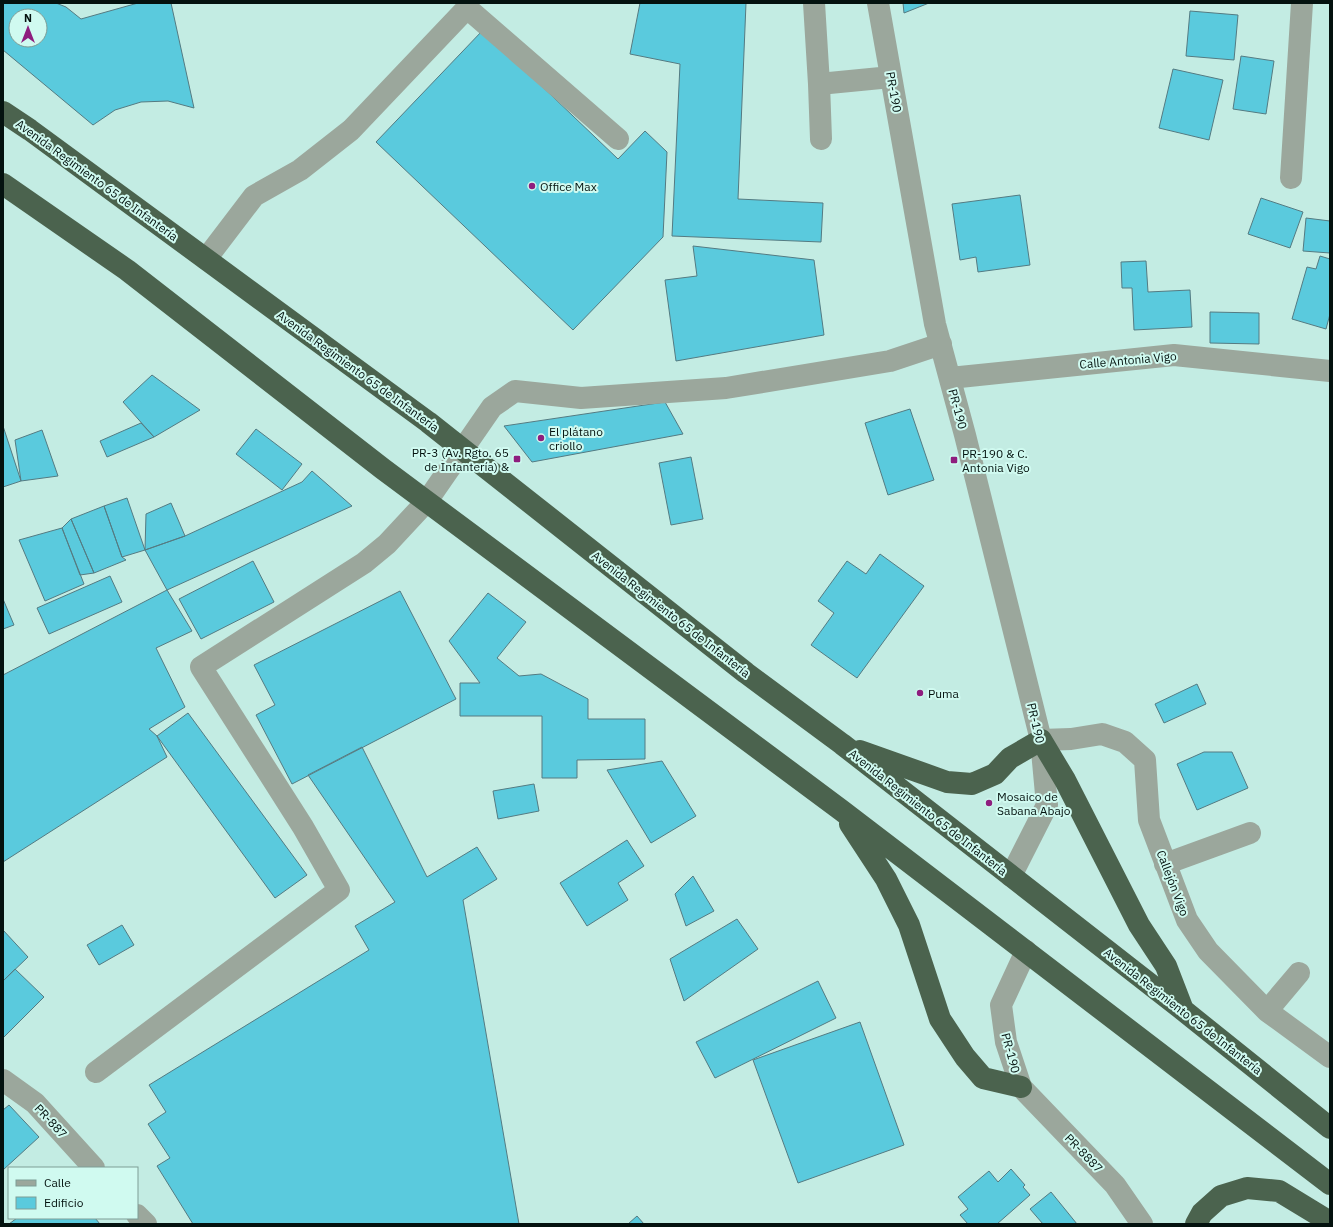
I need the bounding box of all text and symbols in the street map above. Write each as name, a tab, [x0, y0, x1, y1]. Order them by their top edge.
north arrow	[8, 8, 48, 48]
text: N	[24, 11, 32, 25]
street label: PR-190	[883, 70, 905, 114]
street label: Avenida Regimiento 65 de Infantería	[13, 116, 181, 244]
place label: Office Max	[540, 179, 597, 194]
marker: Office Max	[527, 181, 537, 191]
street label: Avenida Regimiento 65 de Infantería	[274, 307, 442, 435]
street label: Calle Antonia Vigo	[1079, 348, 1177, 372]
street label: PR-190	[945, 387, 971, 431]
place label: El plátano criollo	[549, 424, 603, 453]
marker: El plátano criollo	[536, 433, 546, 443]
place label: PR-3 (Av. Rgto. 65 de Infantería) &	[412, 445, 510, 474]
place label: PR-190 & C. Antonia Vigo	[962, 446, 1030, 475]
marker: PR-3 (Av. Rgto. 65 de Infantería) &	[512, 454, 522, 464]
marker: PR-190 & C. Antonia Vigo	[949, 455, 959, 465]
street label: Avenida Regimiento 65 de Infantería	[589, 548, 754, 681]
place label: Puma	[928, 686, 960, 701]
marker: Puma	[915, 688, 925, 698]
street label: PR-190	[1024, 701, 1048, 745]
street label: Avenida Regimiento 65 de Infantería	[846, 746, 1011, 879]
place label: Mosaico de Sabana Abajo	[997, 789, 1071, 818]
marker: Mosaico de Sabana Abajo	[984, 798, 994, 808]
street label: Callejón Vigo	[1154, 848, 1193, 918]
street label: Avenida Regimiento 65 de Infantería	[1101, 945, 1266, 1078]
street label: PR-190	[998, 1031, 1024, 1075]
street label: PR-887	[31, 1101, 71, 1141]
street label: PR-8887	[1062, 1130, 1106, 1176]
legend	[8, 1167, 138, 1219]
text: Calle	[44, 1175, 71, 1190]
text: Edificio	[44, 1195, 84, 1210]

